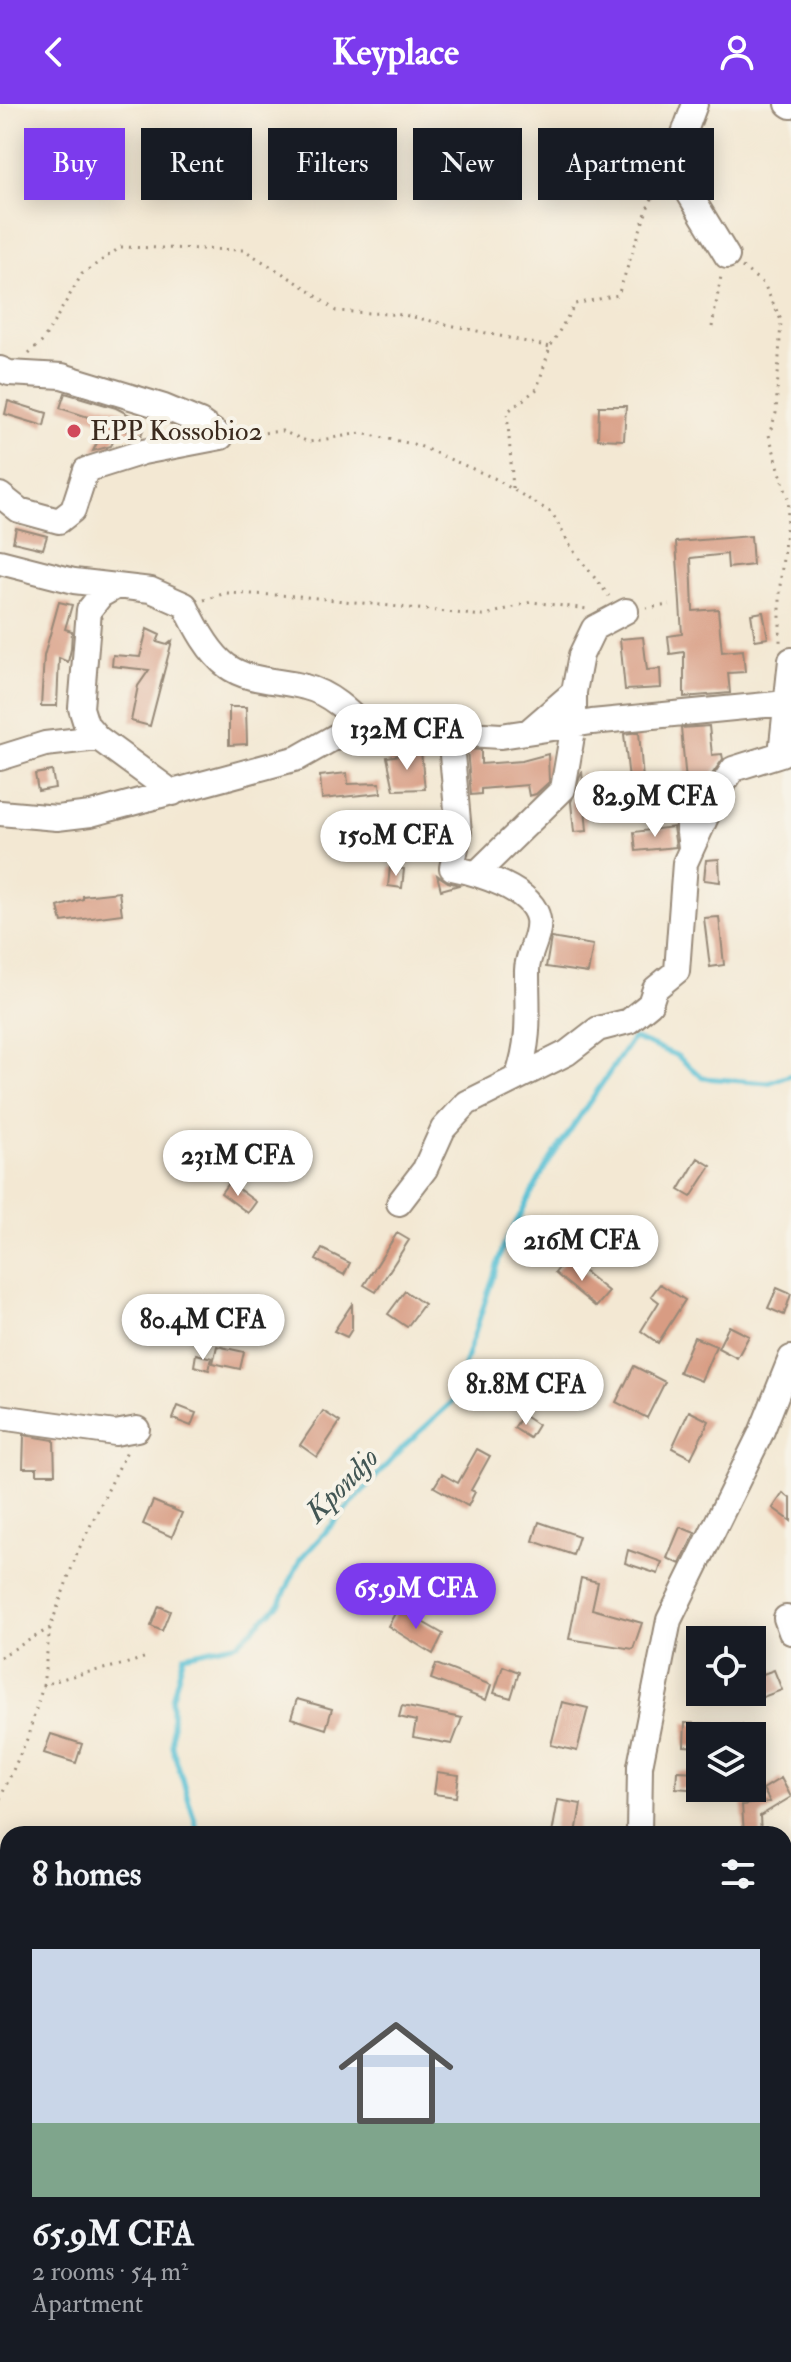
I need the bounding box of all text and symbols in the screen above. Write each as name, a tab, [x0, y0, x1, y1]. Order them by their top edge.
icon: back	[32, 30, 76, 74]
text: Keyplace	[332, 30, 459, 75]
icon: person	[715, 30, 759, 74]
chip: Buy	[24, 128, 125, 200]
chip: Rent	[141, 128, 252, 200]
chip: Filters	[268, 128, 397, 200]
chip: New	[413, 128, 522, 200]
chip: Apartment	[538, 128, 714, 200]
place label: EPP Kossobio2	[90, 414, 263, 449]
marker: EPP Kossobio2	[65, 422, 83, 440]
pin: 132M CFA	[324, 704, 490, 772]
text: 132M CFA	[350, 714, 464, 746]
pin: 82.9M CFA	[563, 771, 747, 839]
text: 82.9M CFA	[592, 781, 718, 813]
pin: 150M CFA	[313, 810, 479, 878]
text: 150M CFA	[338, 820, 454, 852]
pin: 231M CFA	[155, 1130, 321, 1198]
text: 231M CFA	[181, 1140, 295, 1172]
pin: 216M CFA	[499, 1215, 665, 1283]
text: 216M CFA	[523, 1225, 641, 1257]
pin: 80.4M CFA	[111, 1294, 295, 1362]
text: 80.4M CFA	[140, 1304, 266, 1336]
pin: 81.8M CFA	[434, 1359, 618, 1427]
text: 81.8M CFA	[466, 1369, 586, 1401]
water label: Kpondjo	[296, 1440, 387, 1532]
pin: 65.9M CFA	[324, 1563, 508, 1631]
text: 65.9M CFA	[354, 1573, 478, 1605]
map controls	[686, 1626, 766, 1802]
button: locate	[686, 1626, 766, 1706]
button: layers	[686, 1722, 766, 1802]
icon: filters	[716, 1852, 760, 1896]
text: 8 homes	[32, 1853, 141, 1896]
icon: home	[324, 2001, 468, 2145]
text: 65.9M CFA	[32, 2213, 194, 2256]
text: 2 rooms · 54 m²	[32, 2256, 188, 2288]
text: Apartment	[32, 2288, 143, 2320]

